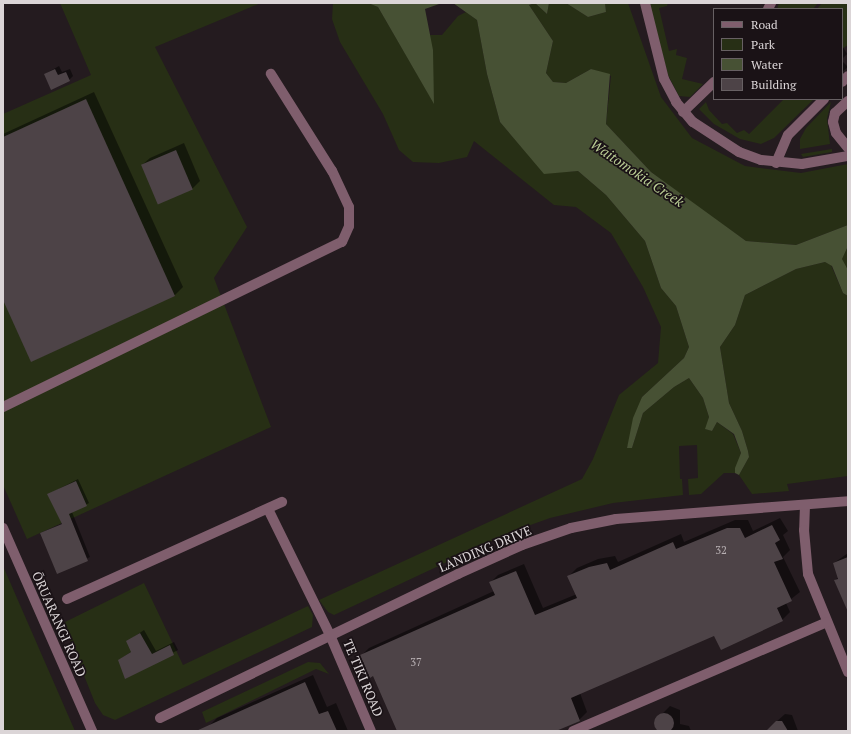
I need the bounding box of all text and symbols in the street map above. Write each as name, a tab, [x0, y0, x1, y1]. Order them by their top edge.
legend	[713, 8, 843, 100]
text: Road	[751, 17, 778, 32]
text: Park	[751, 37, 775, 52]
text: Water	[751, 57, 783, 72]
text: Building	[751, 77, 796, 92]
water label: Waitomokia Creek	[587, 136, 687, 210]
street label: LANDING DRIVE	[436, 522, 534, 576]
house number: 32	[715, 543, 727, 557]
street label: ŌRUARANGI ROAD	[29, 569, 89, 679]
street label: TE TIKI ROAD	[340, 637, 386, 719]
house number: 37	[410, 655, 422, 669]

